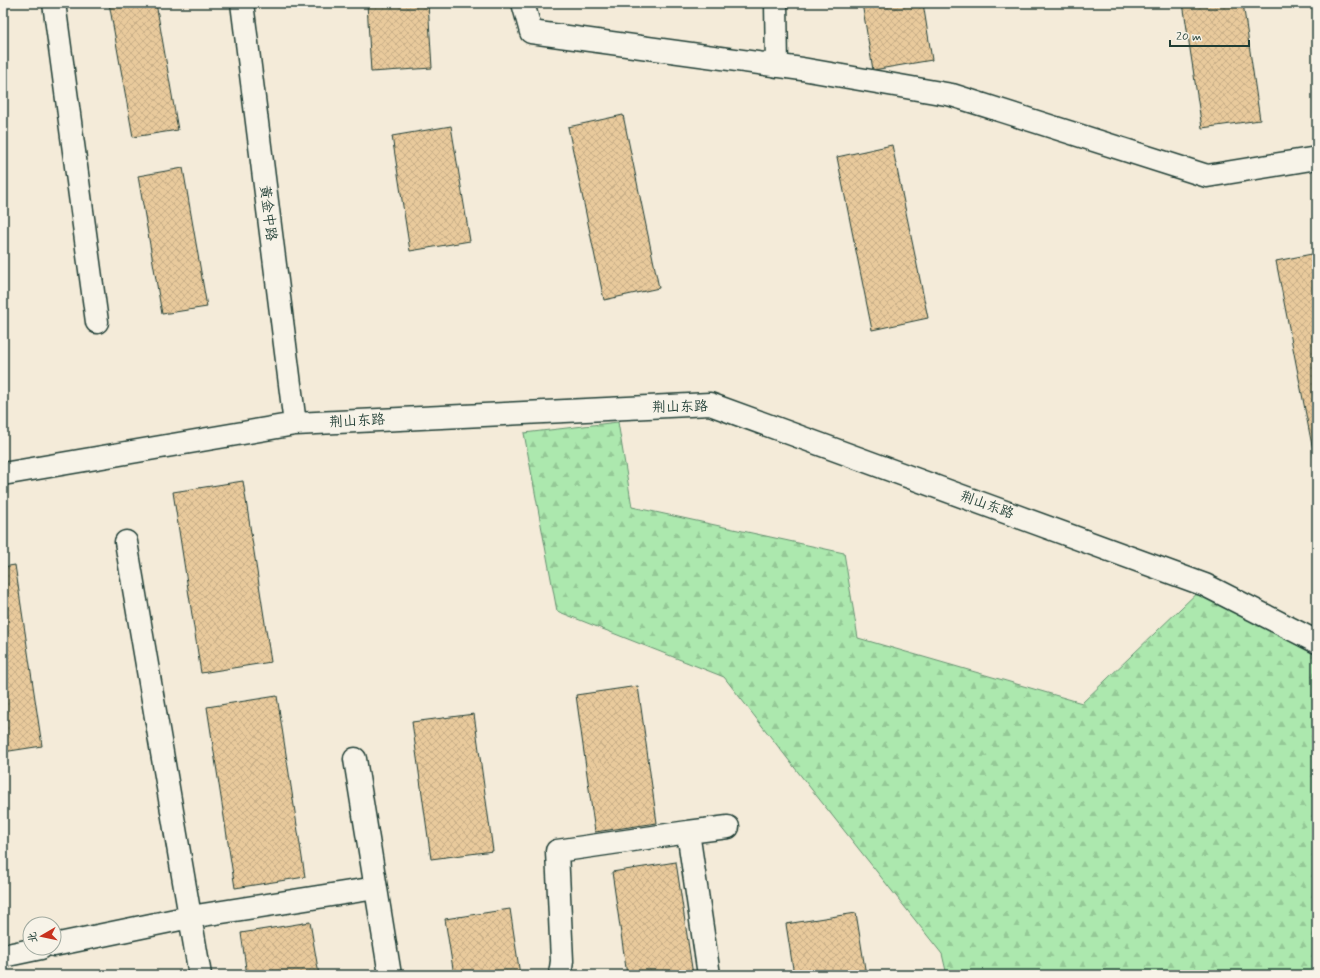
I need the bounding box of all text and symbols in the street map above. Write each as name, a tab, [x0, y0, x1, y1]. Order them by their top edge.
scale bar	[1170, 22, 1249, 48]
text: 20 m	[1176, 29, 1202, 45]
street label: 黄金中路	[256, 184, 280, 242]
street label: 荆山东路	[652, 398, 708, 416]
street label: 荆山东路	[329, 411, 385, 431]
street label: 荆山东路	[958, 487, 1016, 523]
north arrow	[22, 916, 62, 956]
text: 北	[25, 931, 41, 944]

